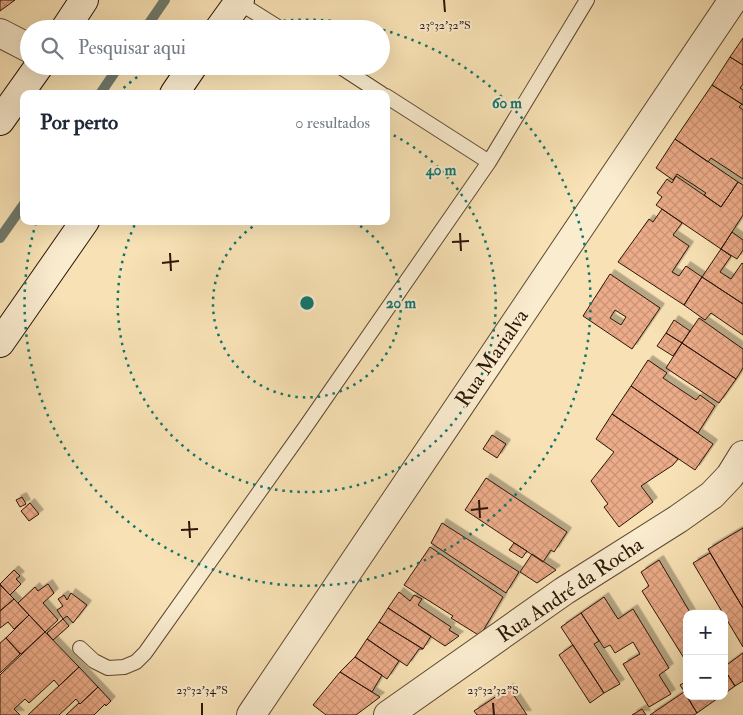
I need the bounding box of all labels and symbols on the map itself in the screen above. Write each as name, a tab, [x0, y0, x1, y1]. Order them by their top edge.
text: 23°32'32"S	[419, 18, 471, 33]
text: 60 m	[492, 94, 522, 113]
text: 40 m	[425, 161, 457, 180]
centre of rings	[298, 294, 316, 312]
text: 20 m	[386, 294, 416, 313]
street label: Rua Marialva	[449, 304, 535, 412]
street label: Rua André da Rocha	[492, 531, 649, 649]
text: 23°32'34"S	[176, 683, 228, 698]
text: 23°32'32"S	[467, 683, 519, 698]

